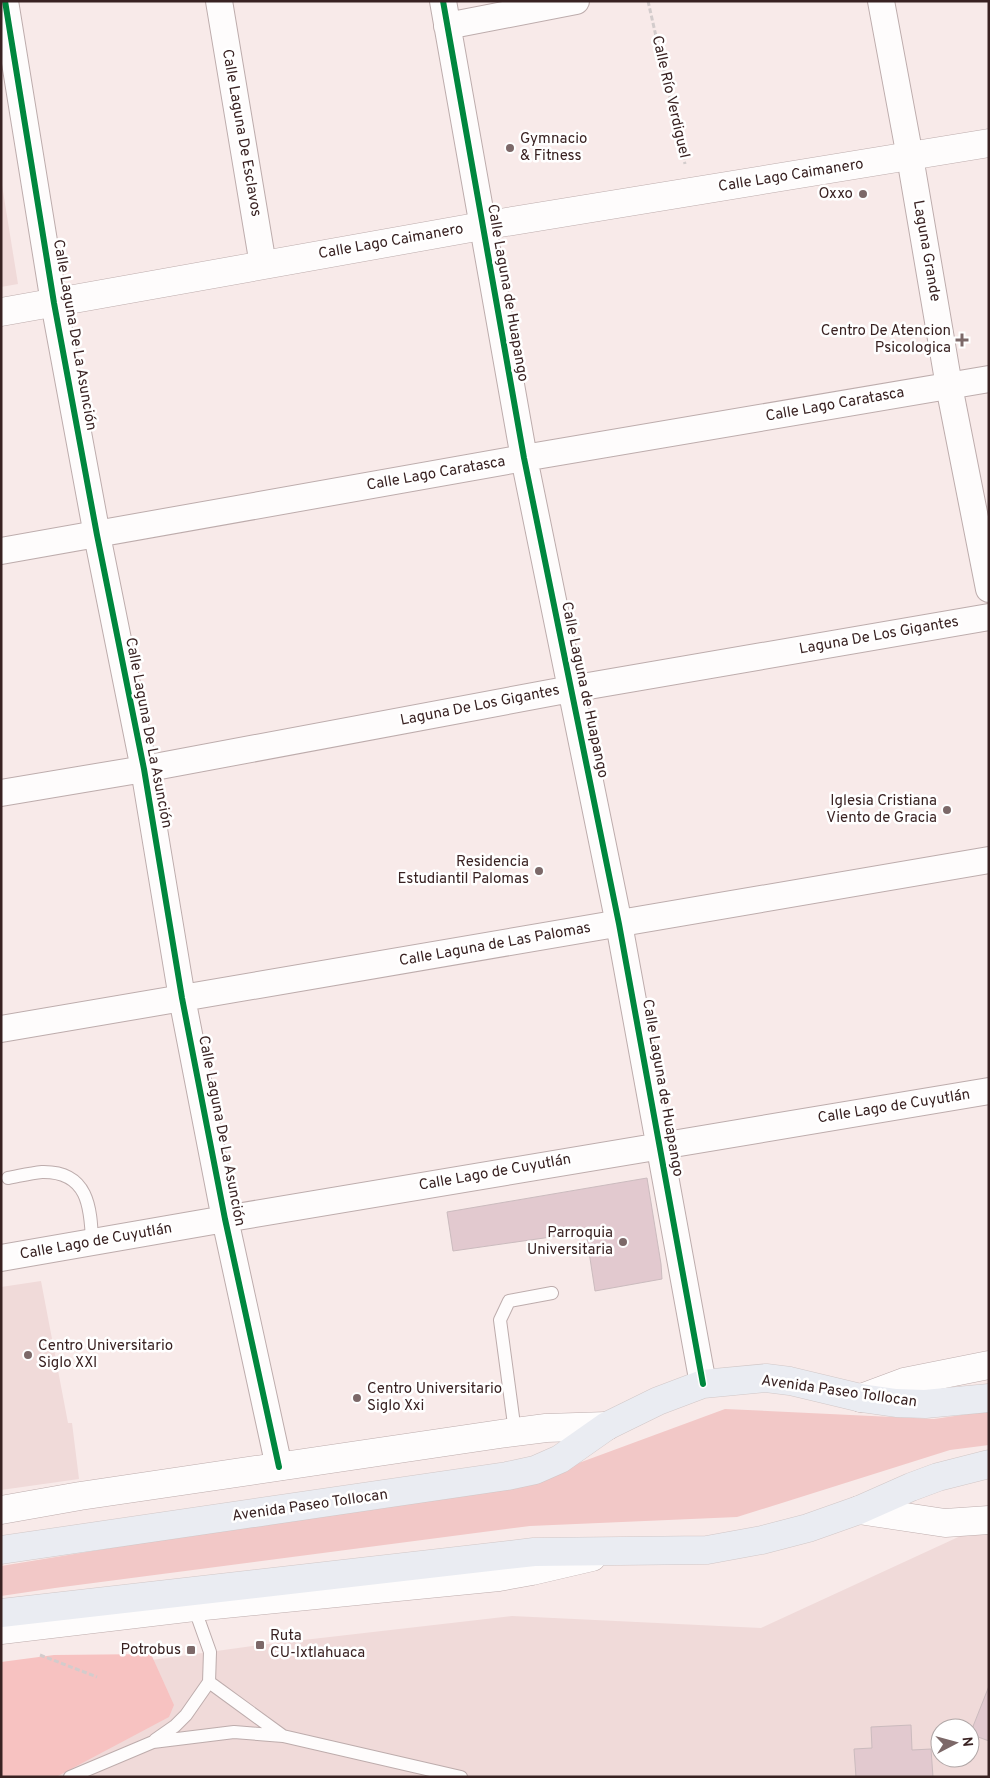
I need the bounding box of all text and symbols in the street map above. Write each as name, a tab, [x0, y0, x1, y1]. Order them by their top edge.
street label: Calle Río Verdiguel	[647, 34, 693, 160]
street label: Calle Laguna De Esclavos	[217, 48, 265, 218]
place label: Gymnacio & Fitness	[520, 130, 587, 166]
marker: Gymnacio & Fitness	[504, 142, 516, 154]
street label: Calle Lago Caimanero	[717, 155, 865, 197]
place label: Oxxo	[819, 185, 853, 204]
marker: Oxxo	[857, 188, 869, 200]
street label: Laguna Grande	[908, 199, 944, 303]
street label: Calle Laguna de Huapango	[482, 203, 532, 383]
street label: Calle Lago Caimanero	[317, 220, 465, 264]
street label: Calle Laguna De La Asunción	[48, 238, 100, 432]
place label: Centro De Atencion Psicologica	[821, 322, 951, 358]
marker: Centro De Atencion Psicologica	[955, 333, 969, 347]
street label: Calle Lago Caratasca	[764, 383, 906, 427]
street label: Calle Lago Caratasca	[365, 452, 507, 496]
street label: Calle Laguna de Huapango	[556, 600, 612, 780]
street label: Laguna De Los Gigantes	[798, 613, 960, 659]
street label: Calle Laguna De La Asunción	[120, 636, 176, 830]
street label: Laguna De Los Gigantes	[399, 681, 561, 731]
place label: Iglesia Cristiana Viento de Gracia	[826, 792, 937, 828]
marker: Iglesia Cristiana Viento de Gracia	[941, 804, 953, 816]
place label: Residencia Estudiantil Palomas	[398, 853, 529, 889]
marker: Residencia Estudiantil Palomas	[533, 865, 545, 877]
street label: Calle Laguna de Las Palomas	[398, 919, 592, 971]
street label: Calle Laguna de Huapango	[637, 998, 687, 1178]
street label: Calle Laguna De La Asunción	[193, 1034, 249, 1228]
street label: Calle Lago de Cuyutlán	[816, 1086, 972, 1128]
street label: Calle Lago de Cuyutlán	[417, 1150, 573, 1196]
street label: Calle Lago de Cuyutlán	[18, 1219, 174, 1265]
place label: Parroquia Universitaria	[527, 1224, 613, 1260]
marker: Parroquia Universitaria	[617, 1236, 629, 1248]
place label: Centro Universitario Siglo XXI	[38, 1337, 173, 1373]
marker: Centro Universitario Siglo XXI	[22, 1349, 34, 1361]
street label: Avenida Paseo Tollocan	[760, 1372, 918, 1412]
place label: Centro Universitario Siglo Xxi	[367, 1380, 502, 1416]
marker: Centro Universitario Siglo Xxi	[351, 1392, 363, 1404]
street label: Avenida Paseo Tollocan	[231, 1486, 389, 1526]
place label: Ruta CU-Ixtlahuaca	[270, 1627, 365, 1663]
marker: Ruta CU-Ixtlahuaca	[254, 1639, 266, 1651]
place label: Potrobus	[120, 1641, 181, 1660]
marker: Potrobus	[185, 1644, 197, 1656]
north arrow	[930, 1718, 980, 1768]
text: N	[957, 1736, 975, 1748]

